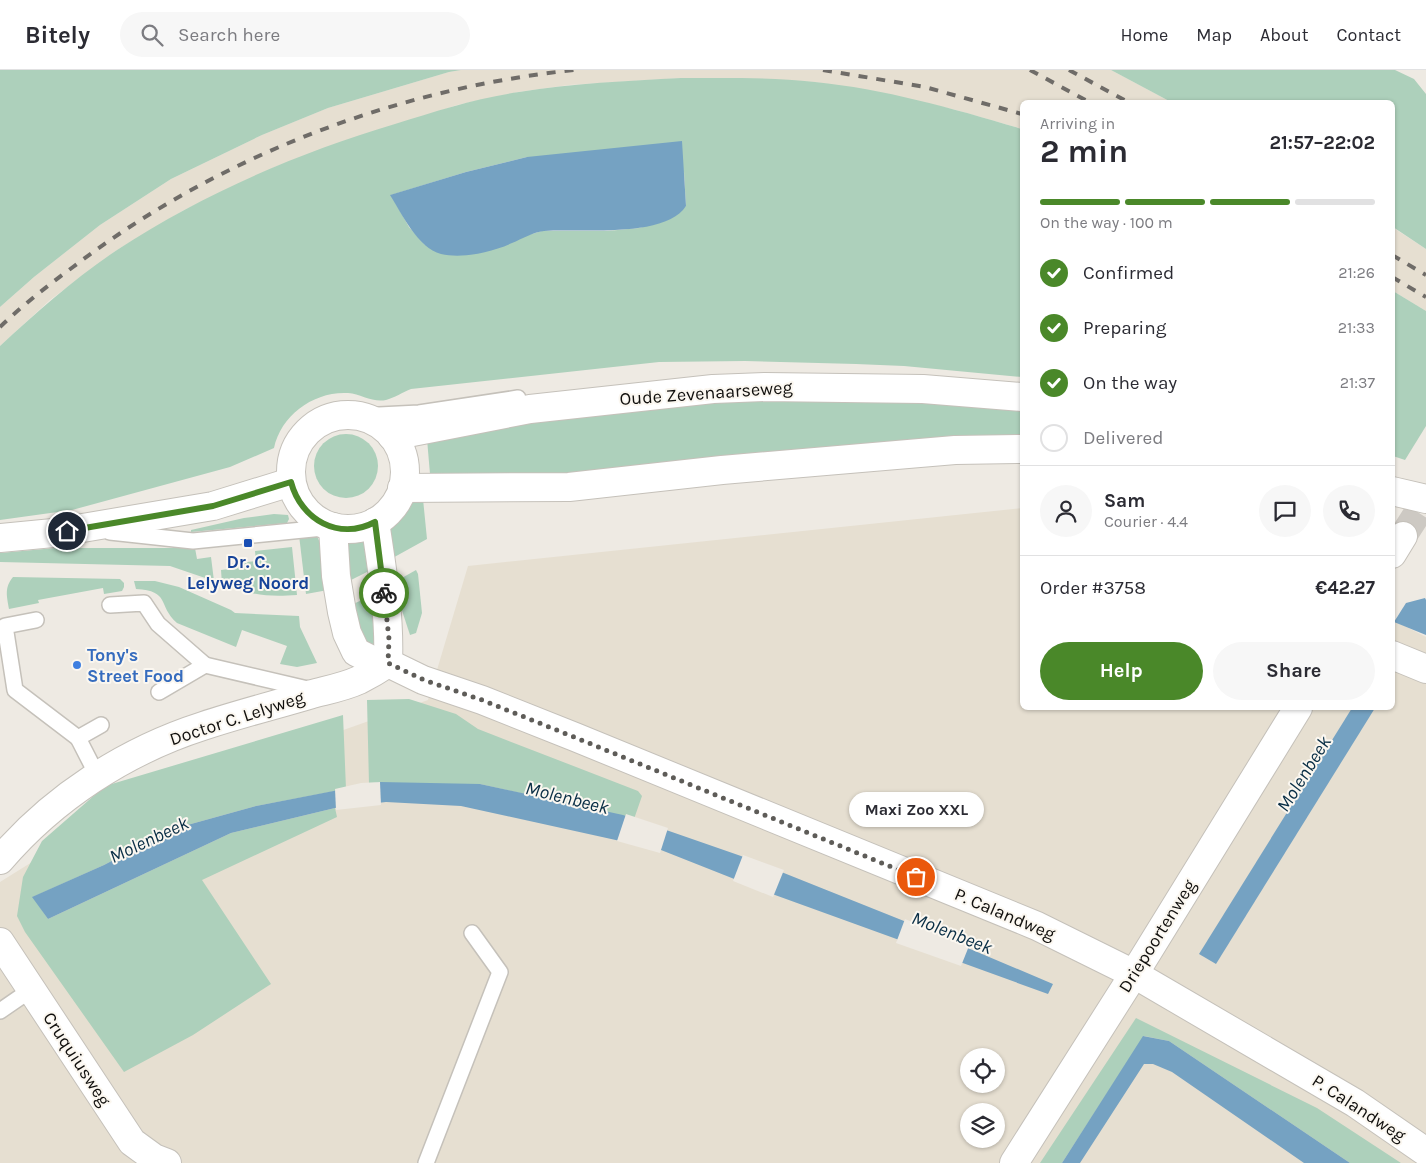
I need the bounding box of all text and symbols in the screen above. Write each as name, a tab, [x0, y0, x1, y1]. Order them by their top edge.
search box	[120, 12, 470, 57]
text: Bitely	[25, 21, 90, 49]
icon: search	[138, 21, 166, 49]
text: Search here	[178, 24, 280, 46]
text: Home	[1120, 24, 1168, 46]
text: Map	[1196, 24, 1232, 46]
text: About	[1260, 24, 1309, 46]
text: Contact	[1337, 24, 1401, 46]
text: Arriving in	[1040, 114, 1115, 133]
text: 21:57–22:02	[1270, 132, 1375, 154]
text: 2 min	[1040, 133, 1128, 170]
text: On the way · 100 m	[1040, 213, 1173, 232]
icon: check	[1040, 259, 1068, 287]
text: Confirmed	[1083, 262, 1174, 284]
text: 21:26	[1338, 263, 1375, 282]
icon: check	[1040, 314, 1068, 342]
text: Preparing	[1083, 317, 1166, 339]
text: 21:33	[1338, 318, 1375, 337]
icon: check	[1040, 369, 1068, 397]
text: On the way	[1083, 372, 1177, 394]
text: 21:37	[1340, 373, 1375, 392]
street label: Oude Zevenaarseweg	[619, 376, 793, 410]
text: Delivered	[1083, 427, 1163, 449]
button: person	[1040, 485, 1092, 537]
button: chat	[1259, 485, 1311, 537]
button: phone	[1323, 485, 1375, 537]
text: Sam	[1104, 490, 1145, 512]
pin	[46, 510, 88, 552]
text: Courier · 4.4	[1104, 512, 1188, 531]
icon: home	[53, 517, 81, 545]
marker: Dr. C. Lelyweg Noord	[242, 537, 254, 549]
place label: Dr. C. Lelyweg Noord	[187, 551, 309, 594]
courier	[359, 568, 409, 618]
text: Order #3758	[1040, 577, 1146, 599]
text: €42.27	[1315, 577, 1375, 599]
icon: bike	[370, 579, 398, 607]
button: Help	[1040, 642, 1203, 700]
button: Share	[1213, 642, 1375, 700]
place label: Tony's Street Food	[87, 644, 184, 687]
marker: Tony's Street Food	[71, 659, 83, 671]
street label: Doctor C. Lelyweg	[167, 686, 307, 750]
water label: Molenbeek	[1272, 732, 1336, 816]
water label: Molenbeek	[523, 777, 611, 819]
callout: Maxi Zoo XXL	[848, 792, 984, 827]
text: Maxi Zoo XXL	[865, 800, 968, 819]
water label: Molenbeek	[106, 812, 192, 868]
pin	[895, 856, 937, 898]
icon: bag	[902, 863, 930, 891]
street label: Driepoortenweg	[1113, 875, 1201, 997]
street label: P. Calandweg	[951, 883, 1059, 945]
water label: Molenbeek	[908, 907, 996, 959]
street label: Cruquiusweg	[38, 1008, 116, 1110]
map controls	[960, 1048, 1005, 1148]
button: locate	[960, 1048, 1005, 1093]
street label: P. Calandweg	[1308, 1070, 1410, 1146]
button: layers	[960, 1103, 1005, 1148]

